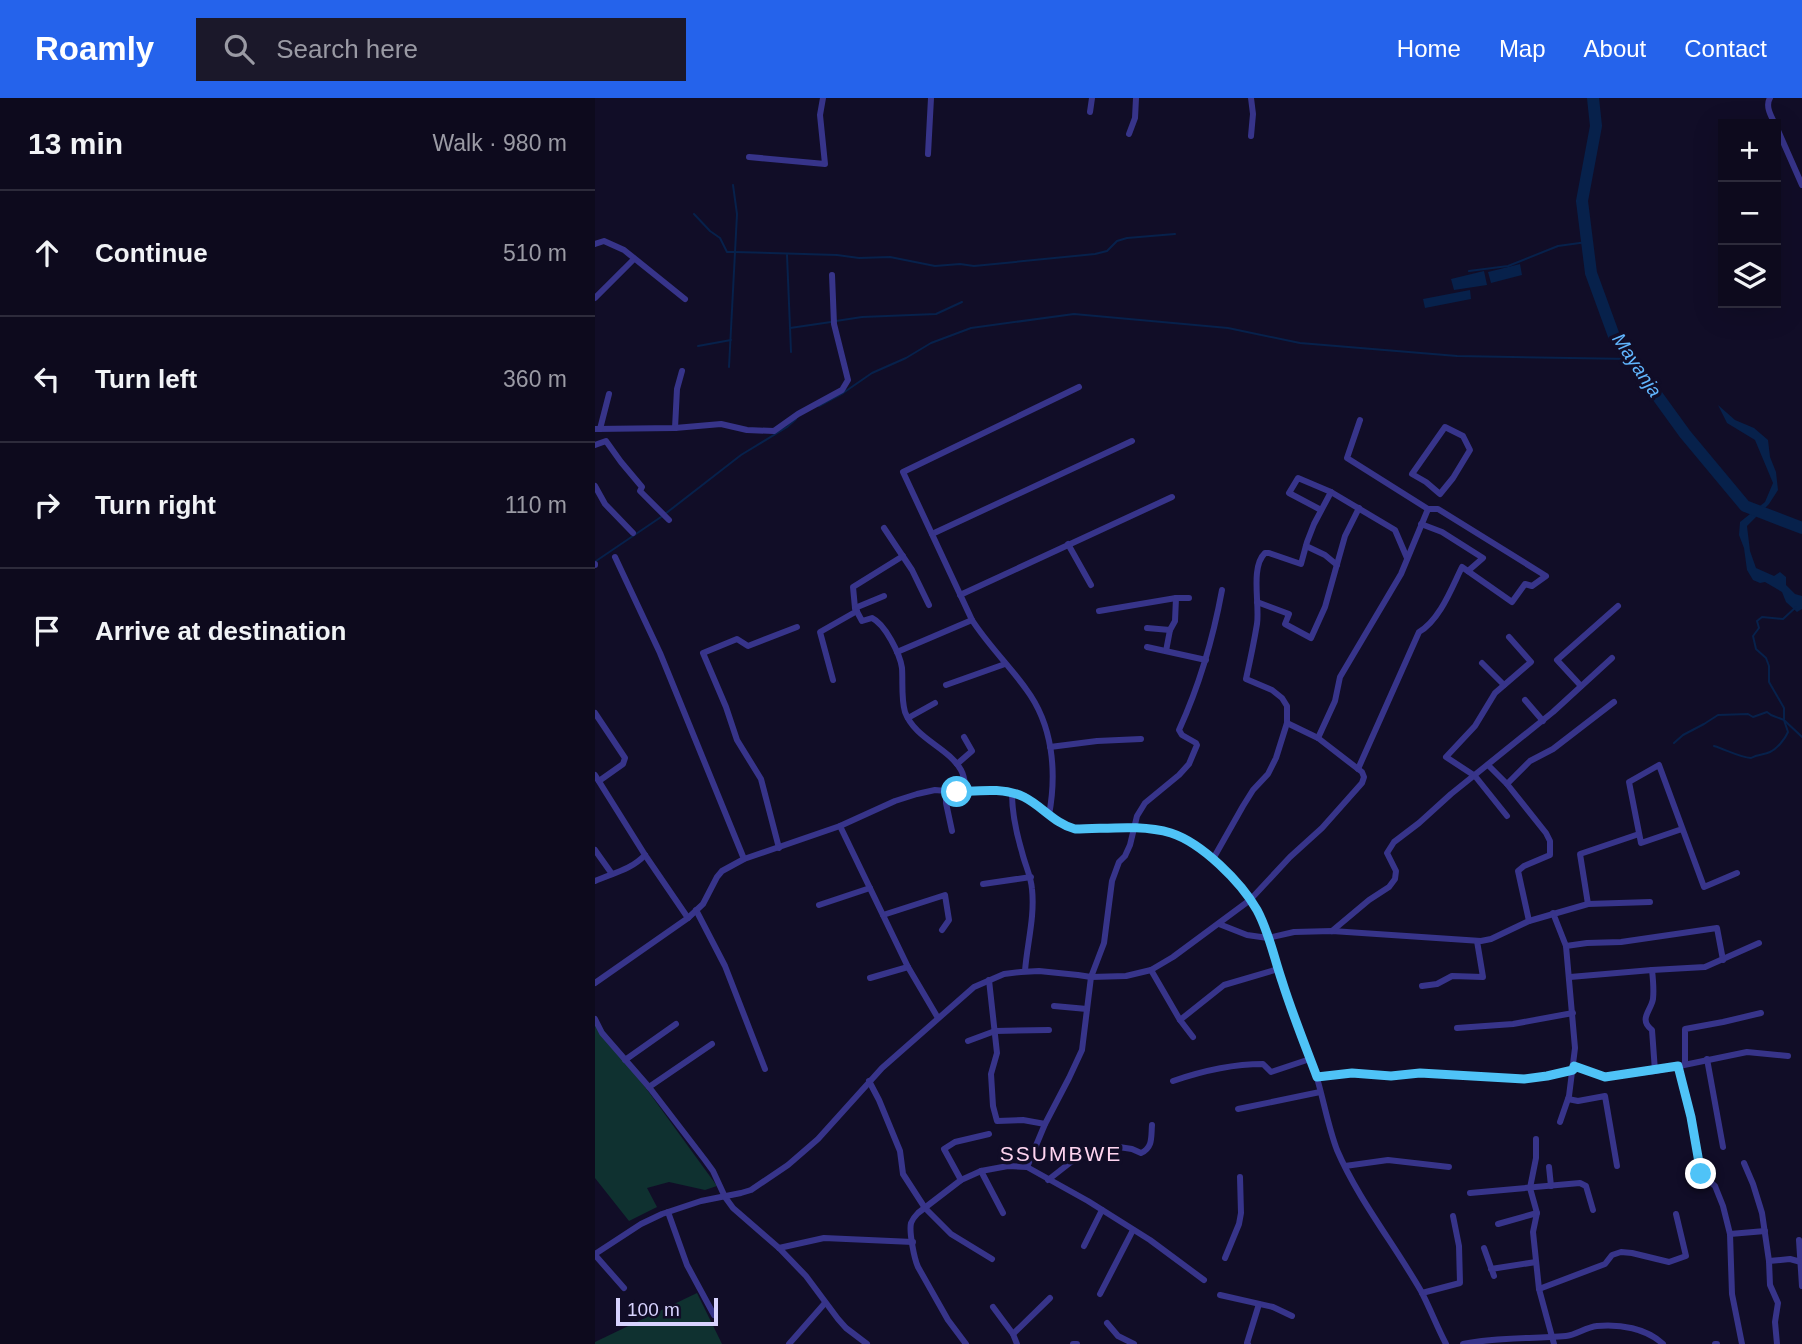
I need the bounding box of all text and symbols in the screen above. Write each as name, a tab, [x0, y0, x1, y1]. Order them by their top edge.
search box	[196, 18, 686, 81]
text: Roamly	[35, 30, 154, 67]
icon: search	[220, 30, 258, 68]
text: Search here	[276, 34, 418, 64]
text: Home	[1397, 35, 1461, 62]
text: Map	[1499, 35, 1546, 62]
text: About	[1584, 35, 1646, 62]
text: Contact	[1684, 35, 1767, 62]
map controls	[1718, 119, 1781, 308]
button: +	[1718, 119, 1781, 182]
text: 13 min	[28, 127, 123, 160]
text: Walk · 980 m	[432, 130, 567, 156]
button: −	[1718, 182, 1781, 245]
icon: ahead	[28, 234, 66, 272]
text: Continue	[95, 238, 208, 268]
text: 510 m	[503, 240, 567, 266]
button: layers	[1718, 245, 1781, 308]
water label: Mayanja	[1608, 329, 1666, 401]
icon: left	[28, 360, 66, 398]
text: Turn left	[95, 364, 197, 394]
text: 360 m	[503, 366, 567, 392]
icon: right	[28, 486, 66, 524]
text: Turn right	[95, 490, 216, 520]
text: 110 m	[505, 492, 567, 518]
icon: arrive	[28, 612, 66, 650]
text: Arrive at destination	[95, 616, 346, 646]
route start	[941, 776, 972, 807]
district label: SSUMBWE	[1000, 1142, 1122, 1165]
route end	[1685, 1158, 1716, 1189]
scale bar	[616, 1295, 717, 1327]
text: 100 m	[627, 1299, 680, 1320]

